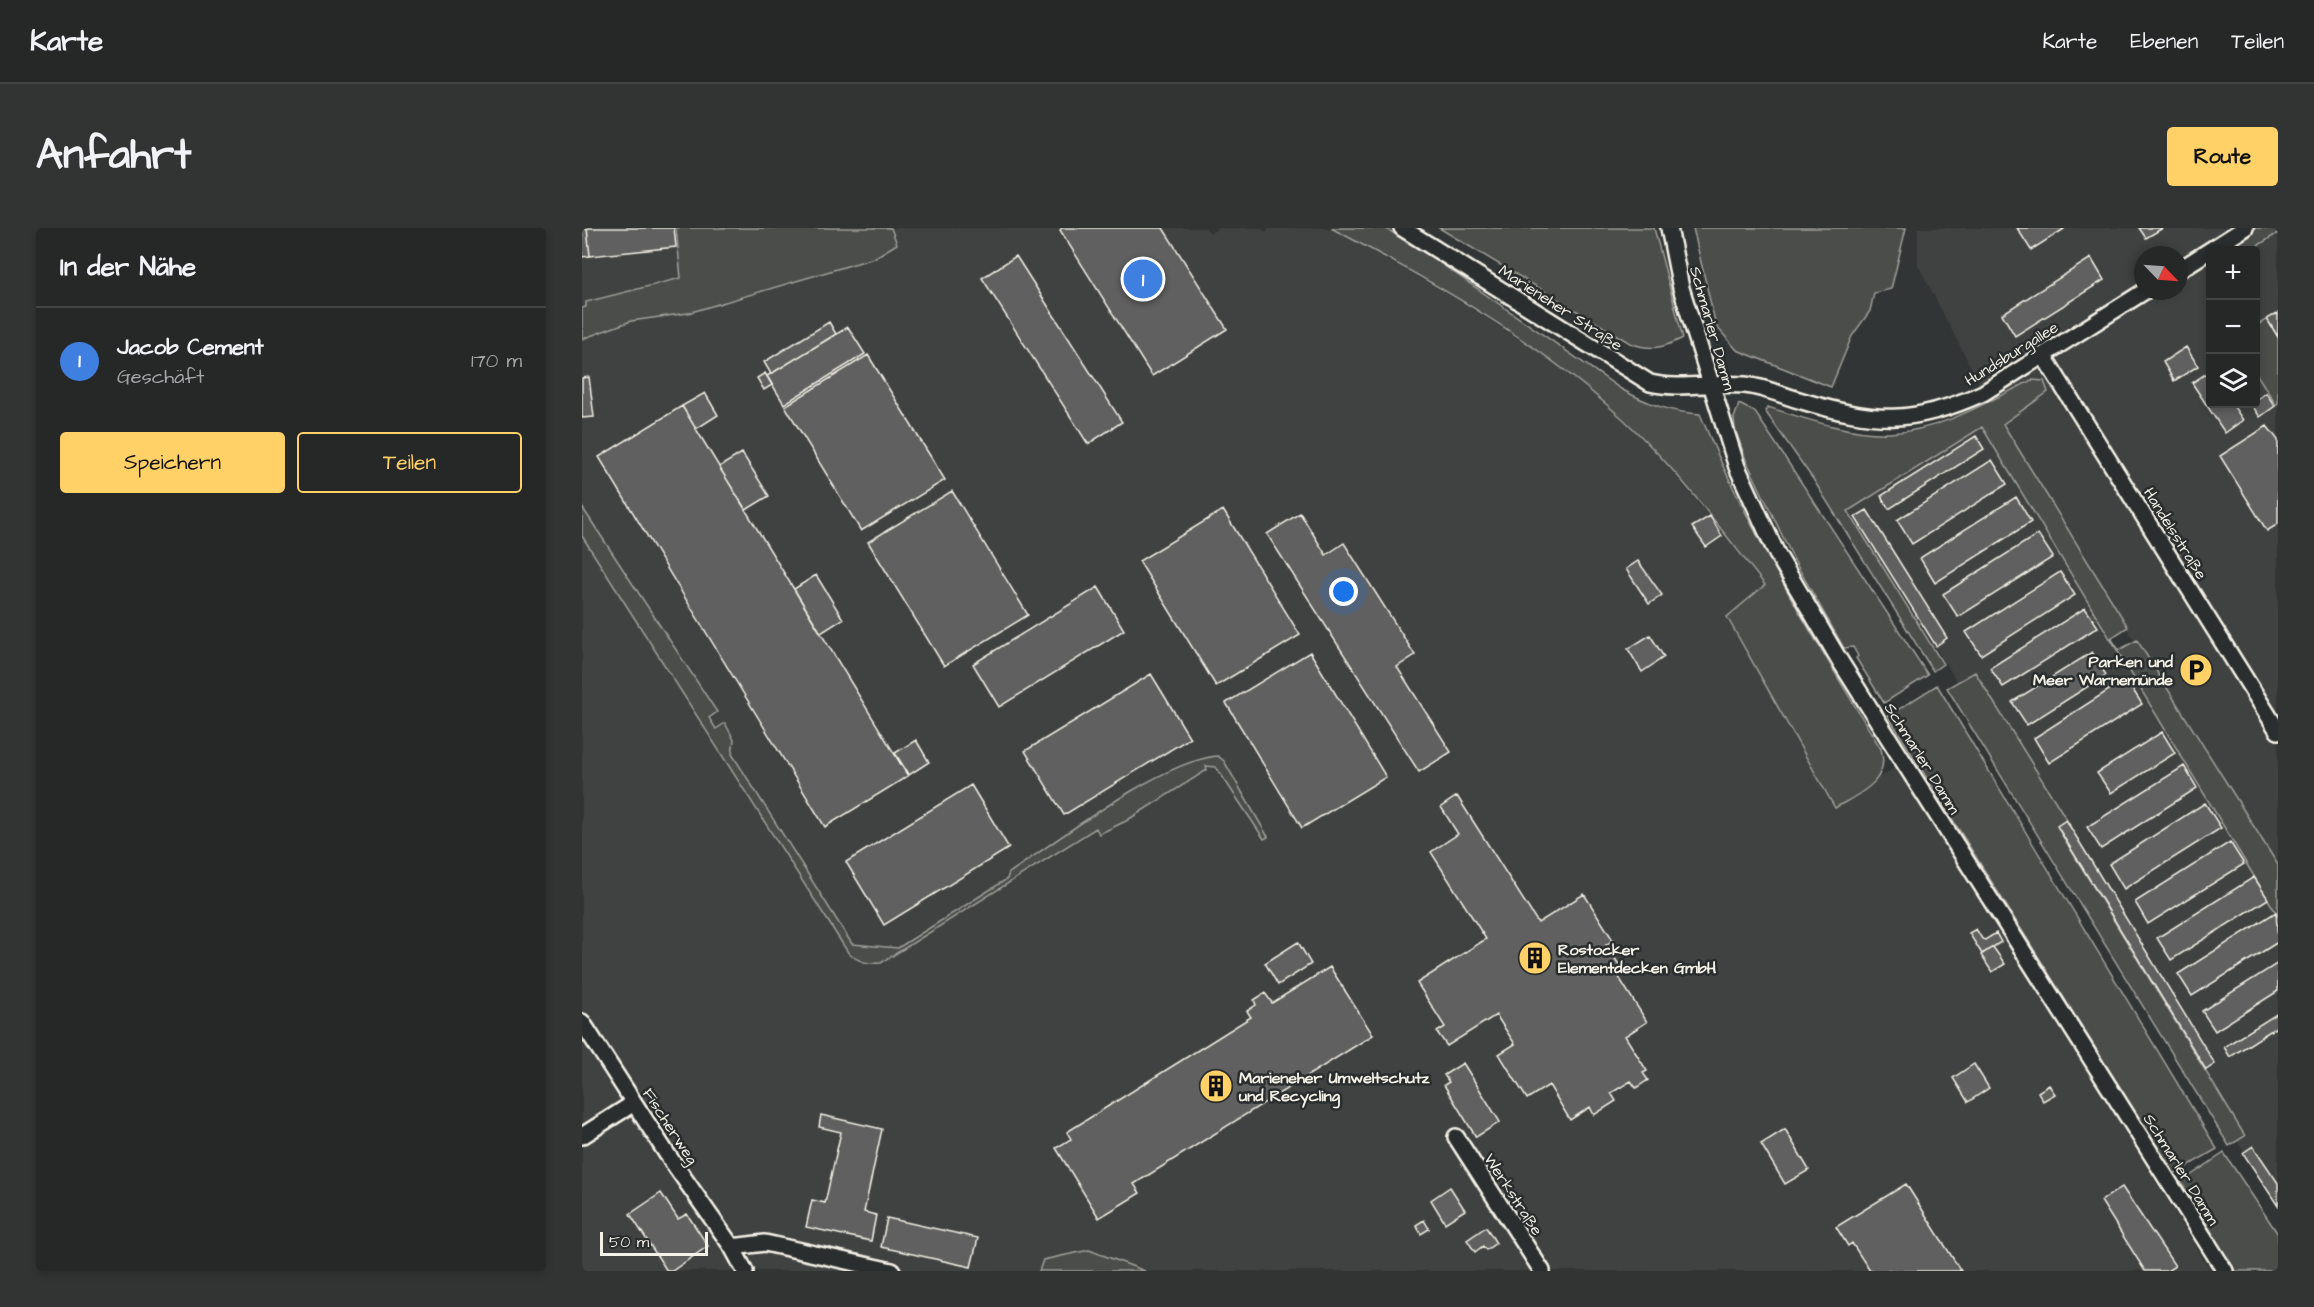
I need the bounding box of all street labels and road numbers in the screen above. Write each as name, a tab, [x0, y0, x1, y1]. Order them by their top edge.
street label: Marieneher Straße	[1494, 260, 1627, 356]
street label: Schmarler Damm	[1684, 264, 1740, 393]
street label: Hundsburgallee	[1960, 316, 2063, 392]
street label: Handelsstraße	[2138, 483, 2212, 584]
street label: Schmarler Damm	[1879, 699, 1966, 819]
street label: Fischerweg	[636, 1084, 703, 1170]
street label: Schmarler Damm	[2138, 1110, 2225, 1230]
street label: Werkstraße	[1478, 1149, 1548, 1240]

